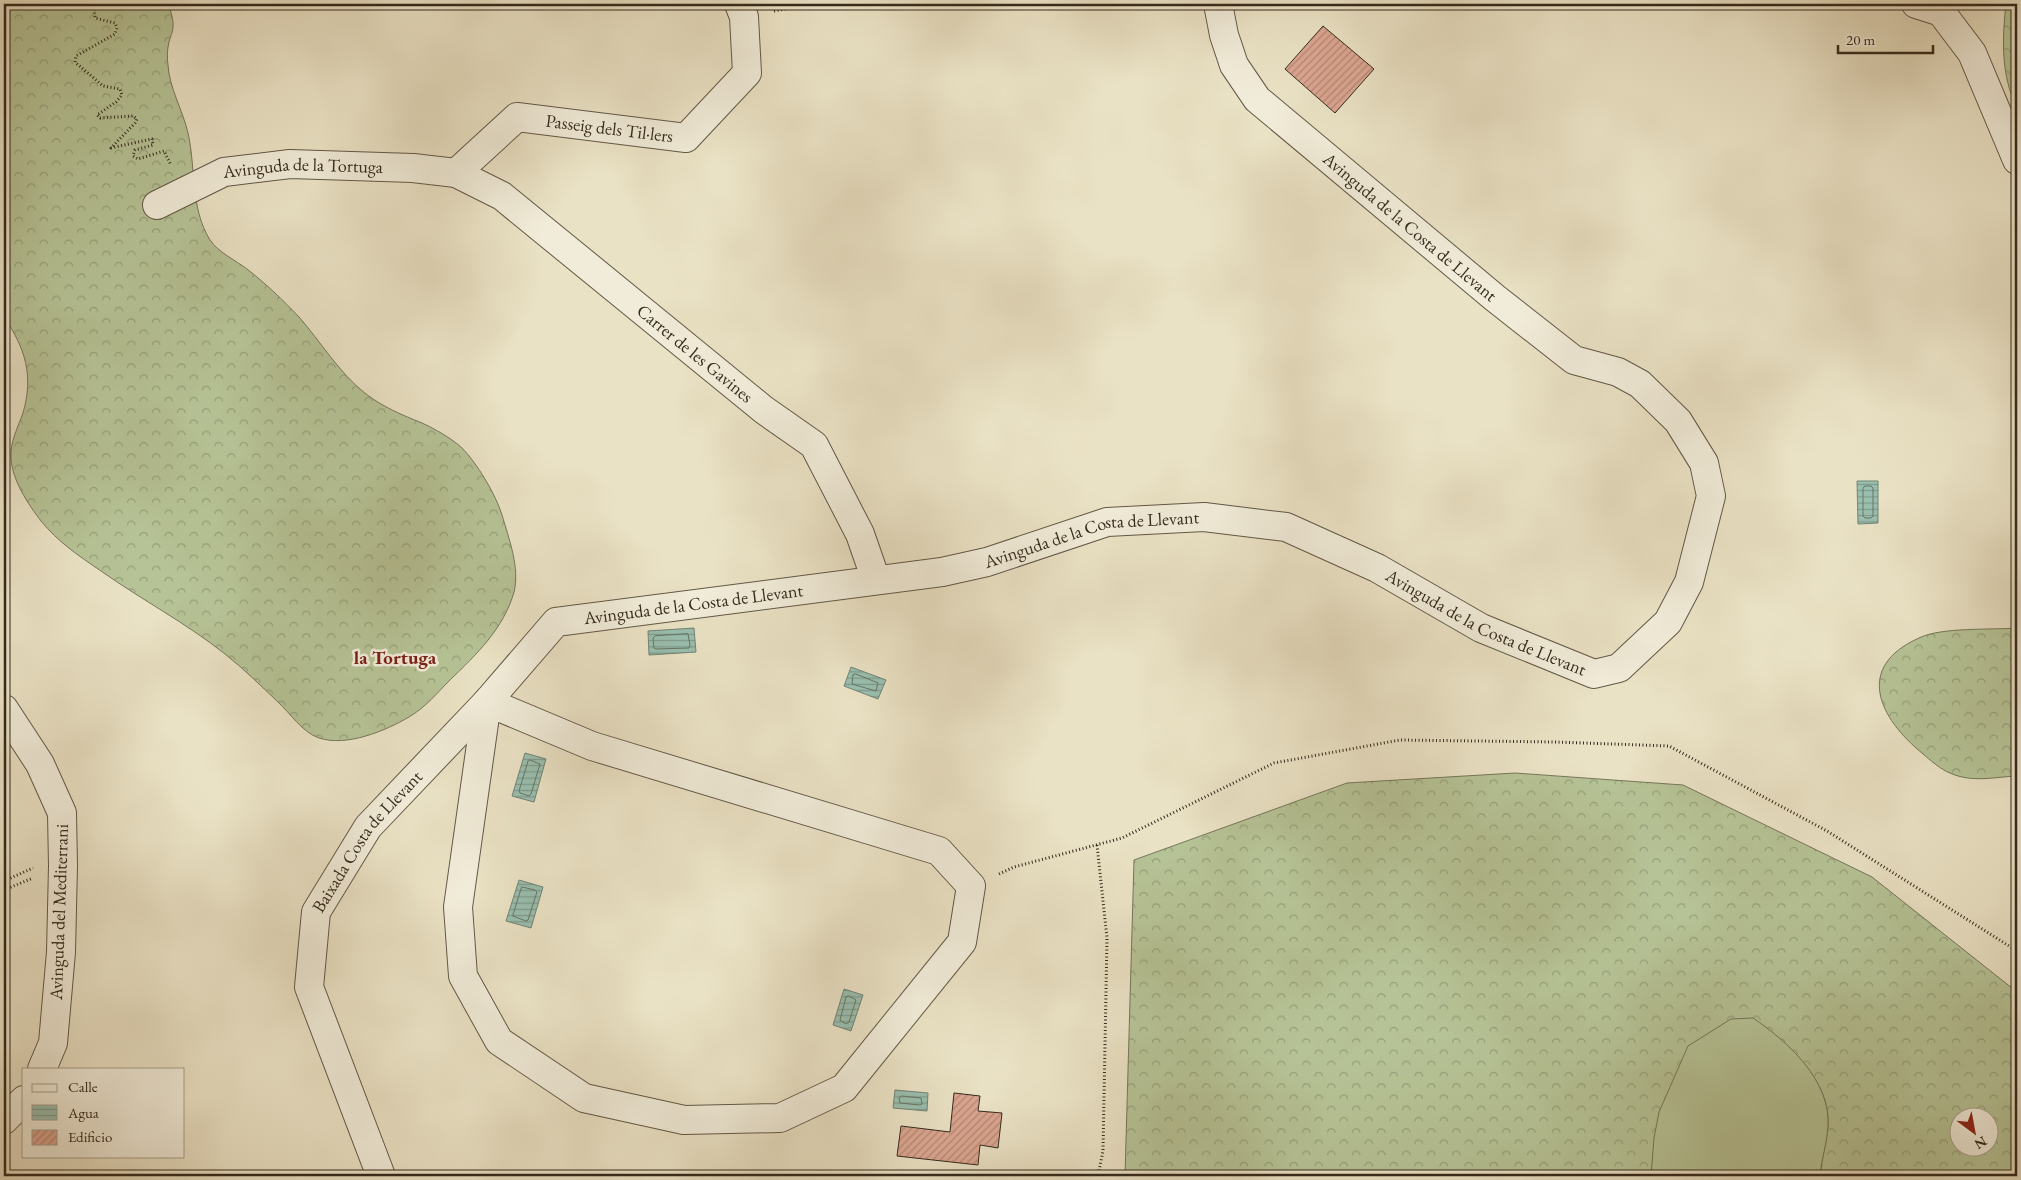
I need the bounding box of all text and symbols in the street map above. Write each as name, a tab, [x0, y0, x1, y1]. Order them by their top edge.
scale bar	[1838, 22, 1934, 54]
text: 20 m	[1846, 30, 1875, 49]
street label: Passeig dels Til·lers	[544, 109, 675, 147]
street label: Avinguda de la Costa de Llevant	[1318, 146, 1502, 307]
street label: Avinguda de la Tortuga	[221, 152, 384, 183]
street label: Carrer de les Gavines	[632, 299, 758, 408]
street label: Avinguda de la Costa de Llevant	[980, 505, 1200, 573]
street label: Avinguda de la Costa de Llevant	[1381, 563, 1590, 681]
street label: Avinguda de la Costa de Llevant	[581, 578, 805, 629]
district label: la Tortuga	[354, 645, 437, 670]
street label: Baixada Costa de Llevant	[306, 765, 427, 917]
street label: Avinguda del Mediterrani	[44, 823, 73, 1001]
legend	[22, 1068, 185, 1158]
text: Calle	[68, 1077, 98, 1096]
text: Agua	[67, 1103, 99, 1122]
north arrow	[1948, 1108, 1998, 1158]
text: Edificio	[68, 1127, 112, 1146]
text: N	[1971, 1132, 1990, 1154]

